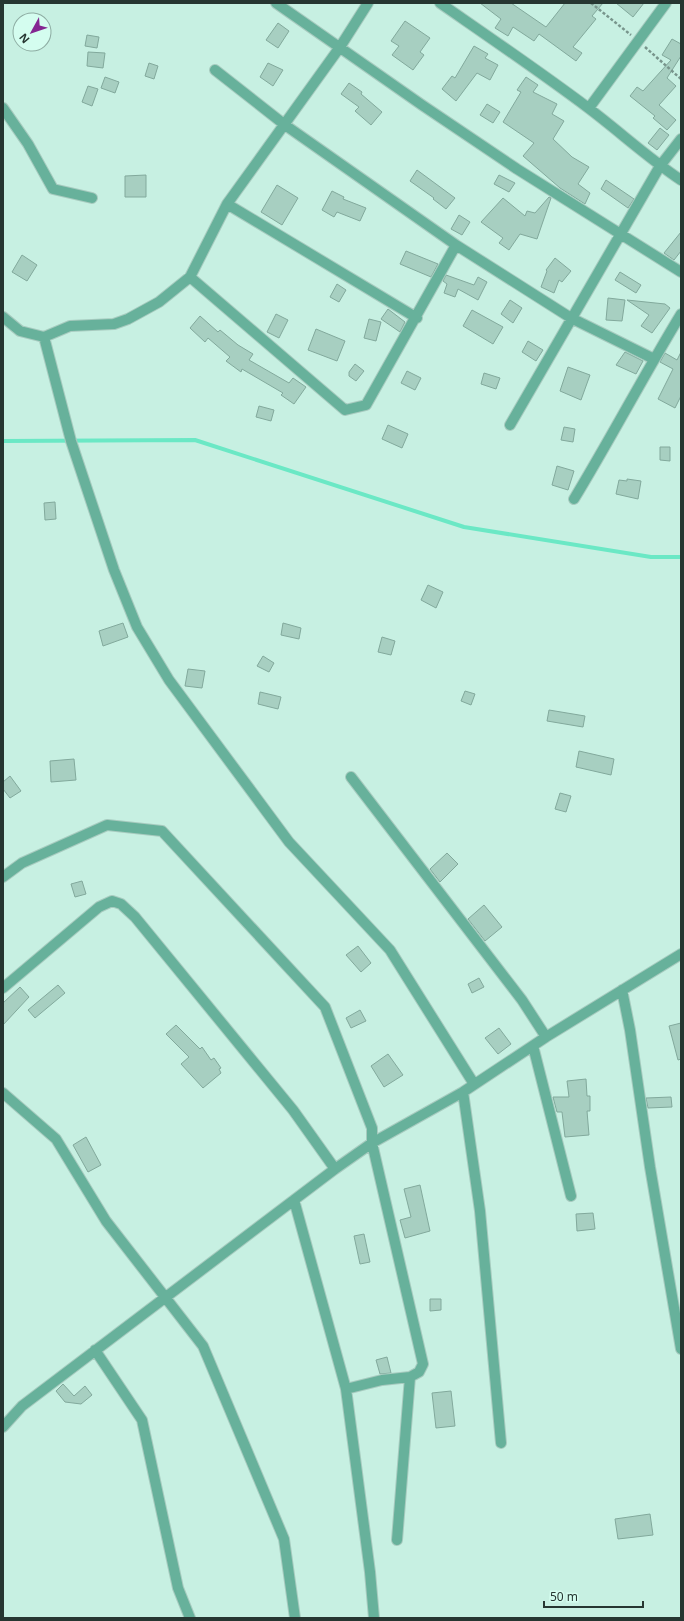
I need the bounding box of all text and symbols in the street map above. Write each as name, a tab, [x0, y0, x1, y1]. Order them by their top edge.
north arrow	[12, 12, 52, 52]
text: N	[15, 30, 33, 47]
scale bar	[544, 1583, 643, 1609]
text: 50 m	[550, 1588, 578, 1605]

